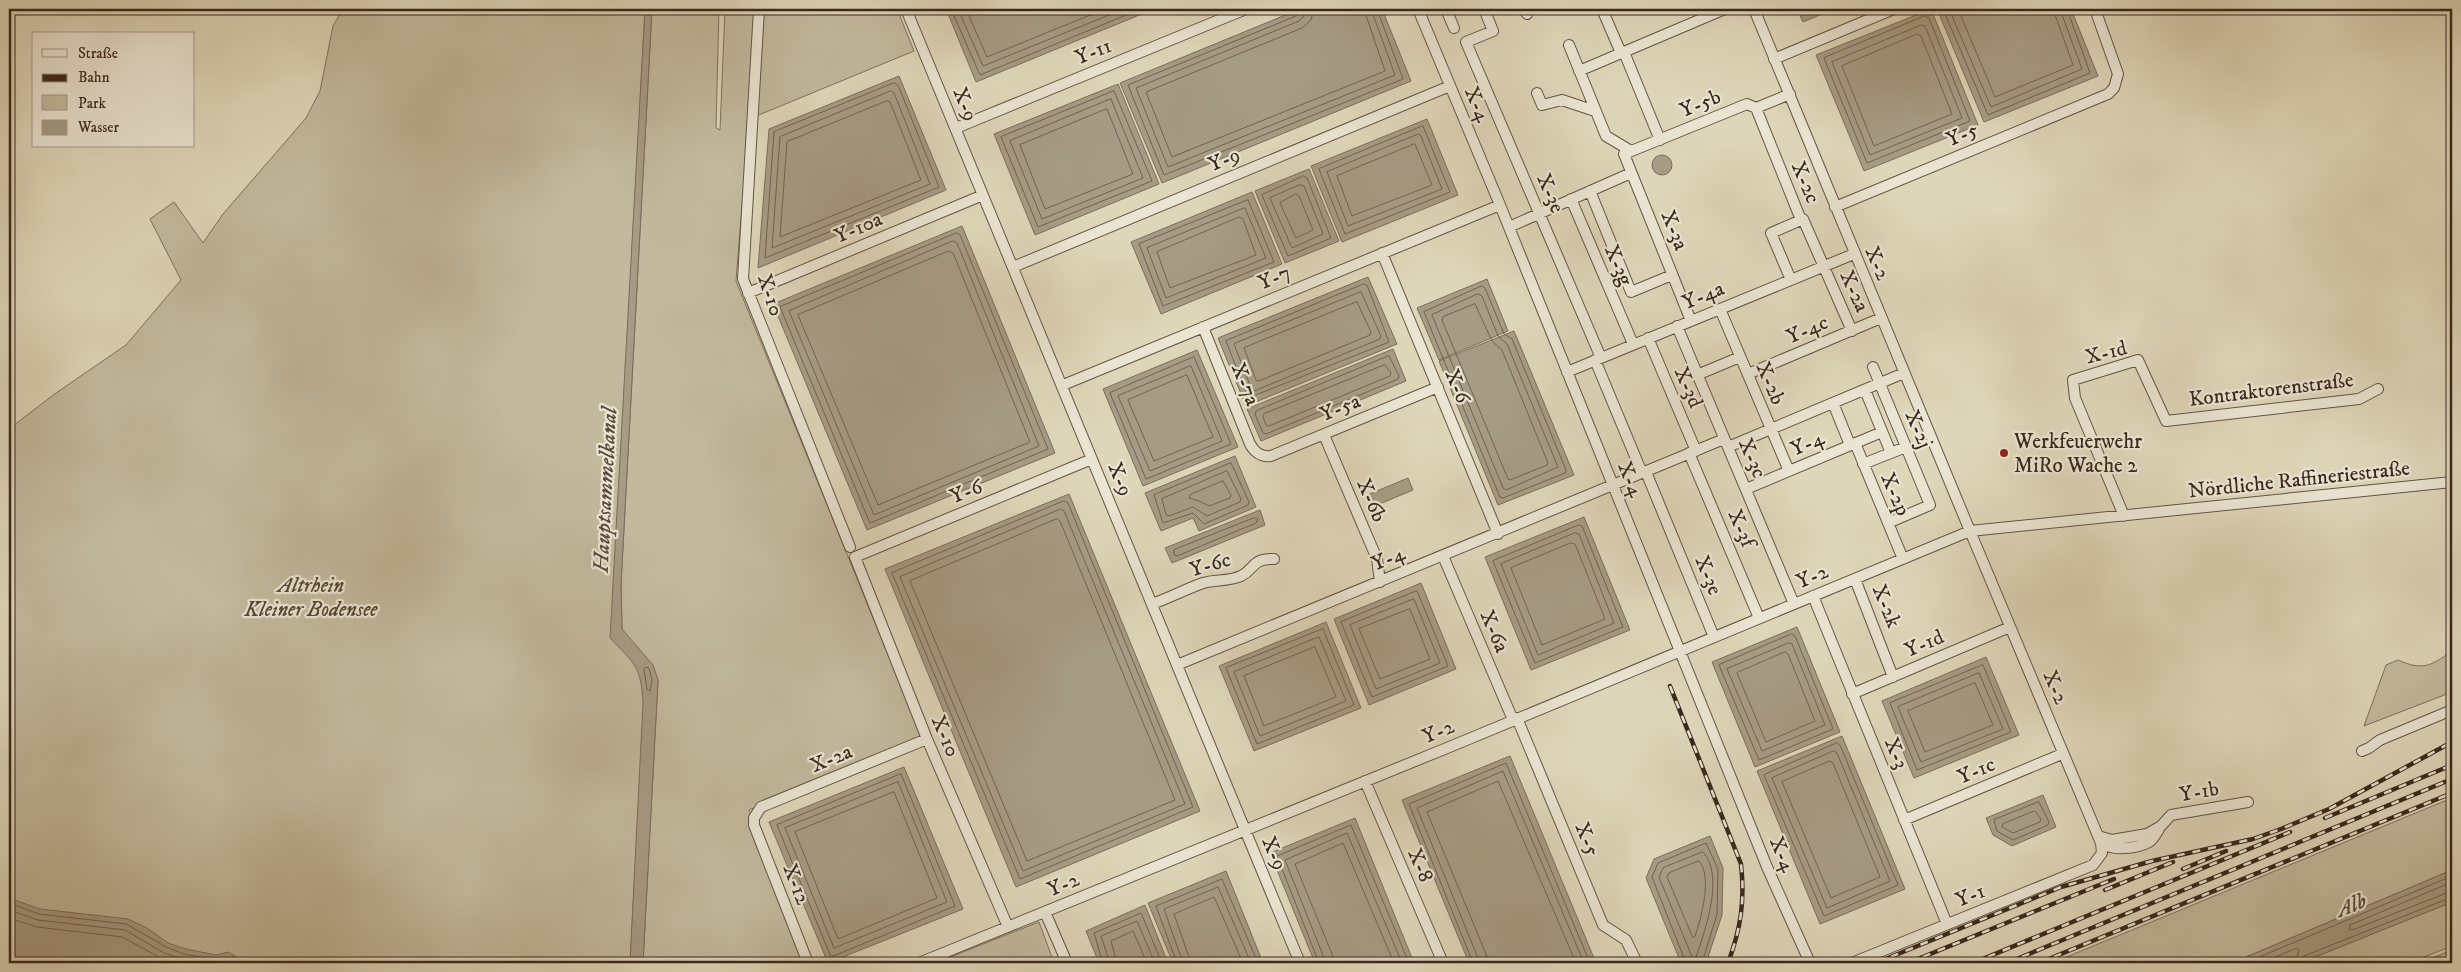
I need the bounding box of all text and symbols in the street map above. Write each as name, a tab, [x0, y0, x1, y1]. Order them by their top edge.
legend	[32, 32, 195, 148]
street label: Y-11	[1071, 33, 1115, 71]
text: Straße	[78, 44, 118, 63]
text: Bahn	[78, 68, 110, 87]
street label: X-4	[1458, 83, 1496, 127]
street label: X-9	[947, 84, 984, 125]
street label: Y-5b	[1676, 84, 1725, 124]
text: Park	[78, 94, 107, 113]
street label: Y-5	[1943, 117, 1982, 153]
text: Wasser	[77, 118, 119, 137]
street label: Y-9	[1205, 142, 1244, 178]
street label: X-2c	[1785, 157, 1825, 207]
street label: X-3e	[1530, 170, 1570, 217]
street label: Y-10a	[830, 206, 886, 250]
street label: X-3a	[1654, 207, 1694, 254]
street label: X-3g	[1598, 241, 1639, 290]
street label: X-2	[1858, 243, 1896, 285]
street label: Y-7	[1254, 260, 1294, 296]
street label: X-2a	[1833, 266, 1875, 316]
street label: X-10	[751, 271, 789, 320]
street label: Y-4a	[1679, 276, 1728, 316]
street label: Y-4c	[1783, 310, 1832, 350]
street label: X-1d	[2083, 335, 2130, 371]
street label: X-2b	[1750, 358, 1791, 409]
street label: X-7a	[1225, 359, 1265, 410]
street label: X-3d	[1668, 363, 1708, 412]
street label: X-6	[1439, 365, 1476, 408]
street label: Kontraktorenstraße	[2187, 367, 2355, 413]
street label: Y-5a	[1316, 388, 1364, 428]
water label: Hauptsammelkanal	[588, 405, 623, 574]
street label: X-2j	[1898, 406, 1938, 452]
street label: Y-4	[1787, 425, 1829, 462]
place label: Werkfeuerwehr MiRo Wache 2	[2013, 429, 2142, 479]
street label: X-3c	[1732, 435, 1772, 482]
marker: Werkfeuerwehr MiRo Wache 2	[1998, 447, 2010, 459]
street label: Nördliche Raffineriestraße	[2187, 455, 2412, 505]
street label: X-4	[1611, 458, 1649, 502]
street label: X-9	[1102, 459, 1139, 500]
street label: X-2p	[1874, 469, 1916, 520]
street label: Y-6	[946, 473, 987, 510]
street label: X-6b	[1350, 475, 1392, 526]
street label: X-3f	[1722, 506, 1762, 554]
street label: Y-4	[1368, 540, 1410, 577]
street label: Y-6c	[1187, 547, 1234, 583]
street label: X-3e	[1688, 552, 1728, 599]
street label: Y-2	[1793, 559, 1833, 595]
park label: Altrhein Kleiner Bodensee	[244, 573, 378, 623]
street label: X-2k	[1866, 581, 1907, 632]
street label: X-6a	[1474, 606, 1515, 657]
street label: Y-1d	[1901, 624, 1948, 664]
street label: X-2	[2036, 667, 2074, 709]
street label: X-10	[925, 712, 965, 761]
street label: Y-2	[1419, 714, 1459, 750]
street label: X-3	[1878, 734, 1914, 773]
street label: X-2a	[807, 739, 856, 779]
street label: Y-1c	[1954, 751, 1999, 790]
street label: Y-1b	[2178, 776, 2221, 808]
street label: X-5	[1569, 819, 1606, 860]
street label: X-9	[1255, 833, 1293, 874]
street label: X-4	[1763, 833, 1801, 877]
street label: X-8	[1401, 845, 1439, 886]
street label: X-12	[776, 860, 816, 909]
street label: Y-2	[1044, 867, 1084, 903]
street label: Y-1	[1952, 878, 1989, 914]
water label: Alb	[2330, 887, 2371, 925]

